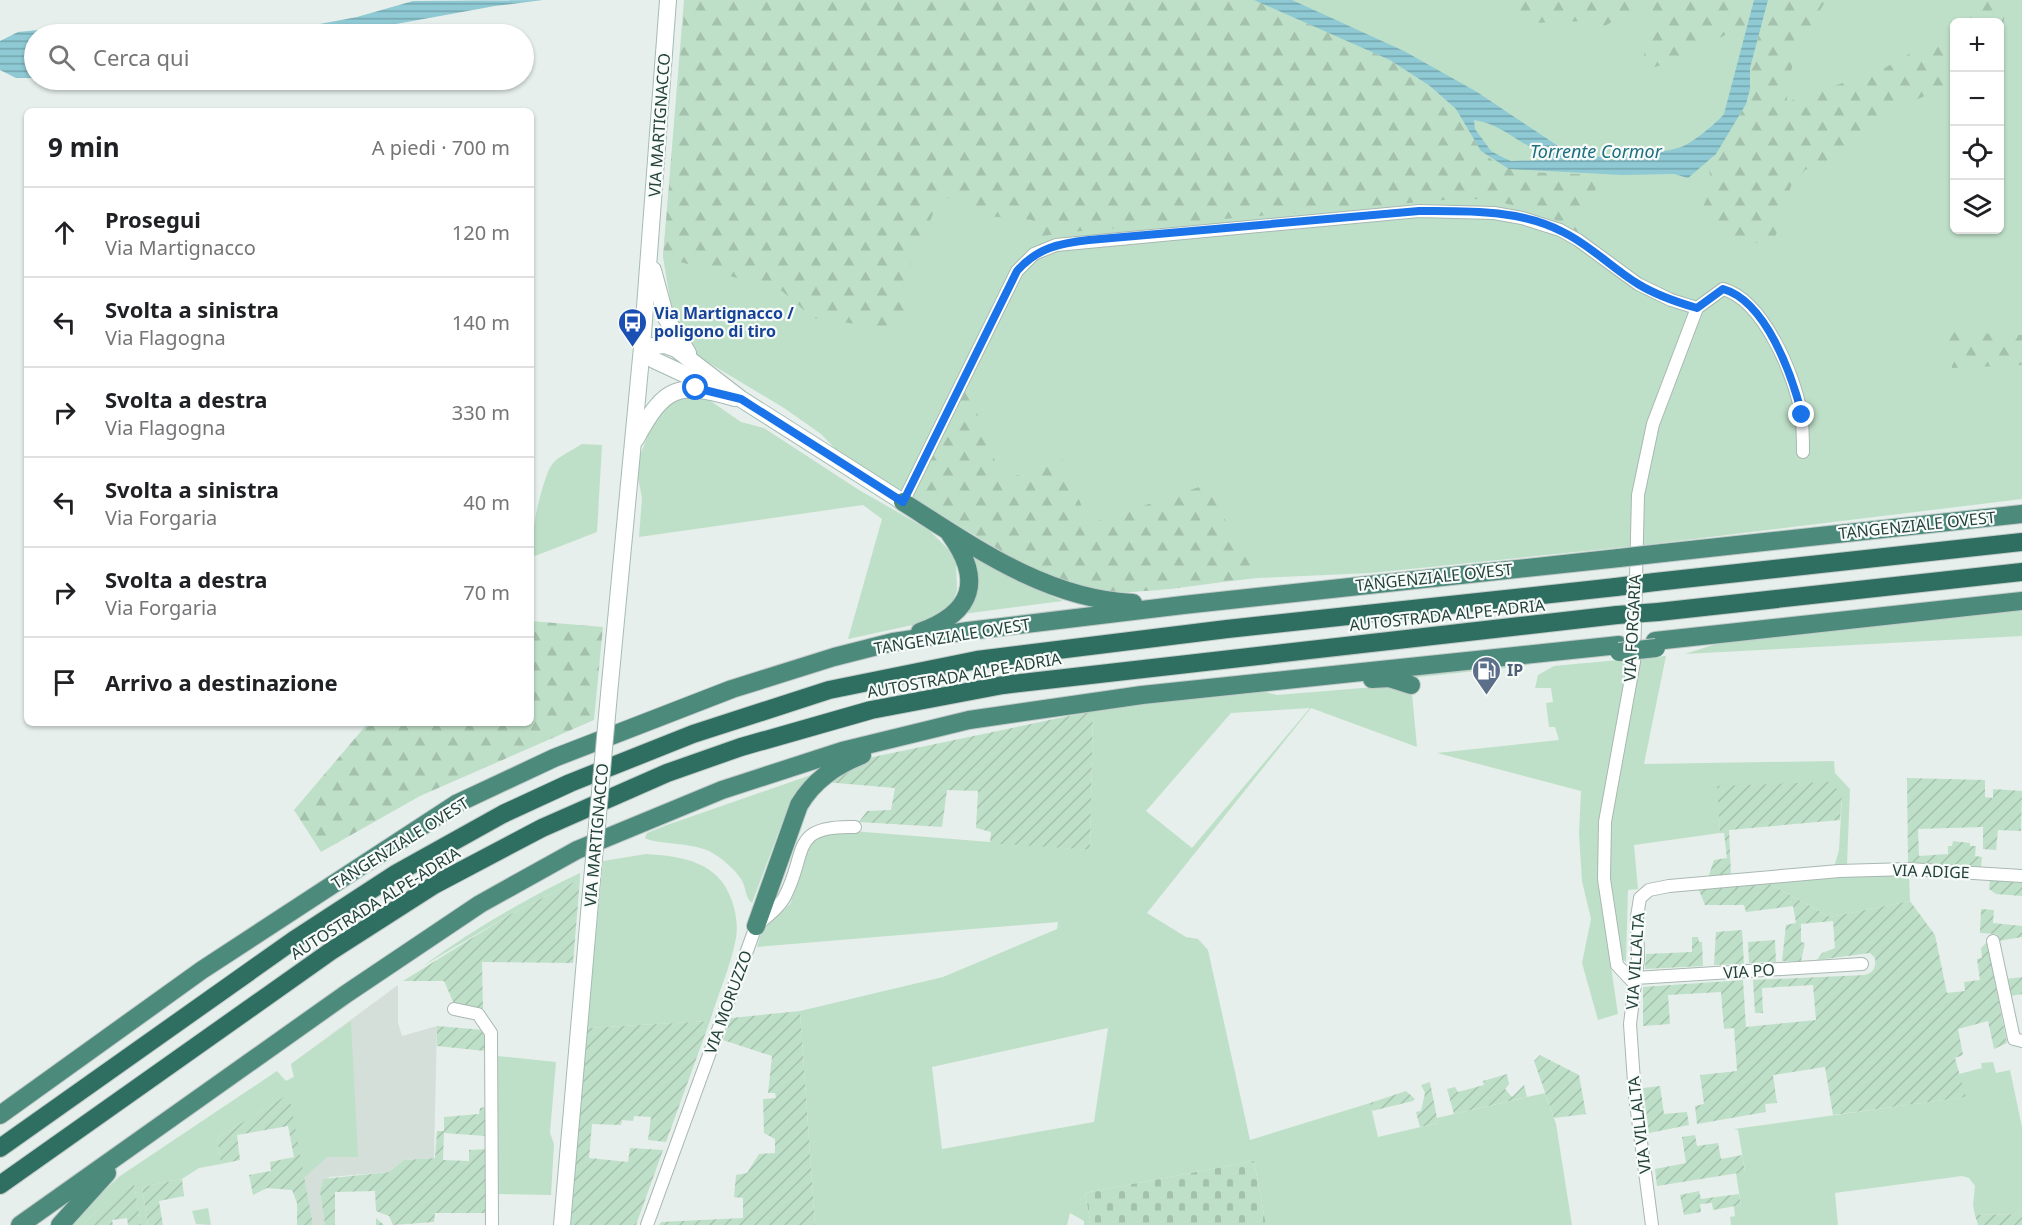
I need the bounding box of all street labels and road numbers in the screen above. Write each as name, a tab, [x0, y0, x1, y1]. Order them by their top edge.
street label: VIA MARTIGNACCO	[643, 52, 675, 198]
street label: TANGENZIALE OVEST	[1837, 506, 1997, 544]
street label: TANGENZIALE OVEST	[1354, 558, 1514, 596]
street label: VIA FORGARIA	[1618, 573, 1646, 682]
street label: AUTOSTRADA ALPE-ADRIA	[1348, 594, 1547, 636]
street label: TANGENZIALE OVEST	[872, 613, 1032, 659]
street label: AUTOSTRADA ALPE-ADRIA	[865, 647, 1063, 703]
street label: VIA MARTIGNACCO	[579, 762, 613, 908]
street label: TANGENZIALE OVEST	[327, 792, 473, 894]
street label: AUTOSTRADA ALPE-ADRIA	[286, 841, 465, 964]
street label: VIA ADIGE	[1892, 859, 1970, 883]
street label: VIA VILLALTA	[1621, 911, 1649, 1010]
street label: VIA MORUZZO	[699, 947, 757, 1057]
street label: VIA PO	[1722, 958, 1776, 984]
street label: VIA VILLALTA	[1622, 1075, 1656, 1175]

